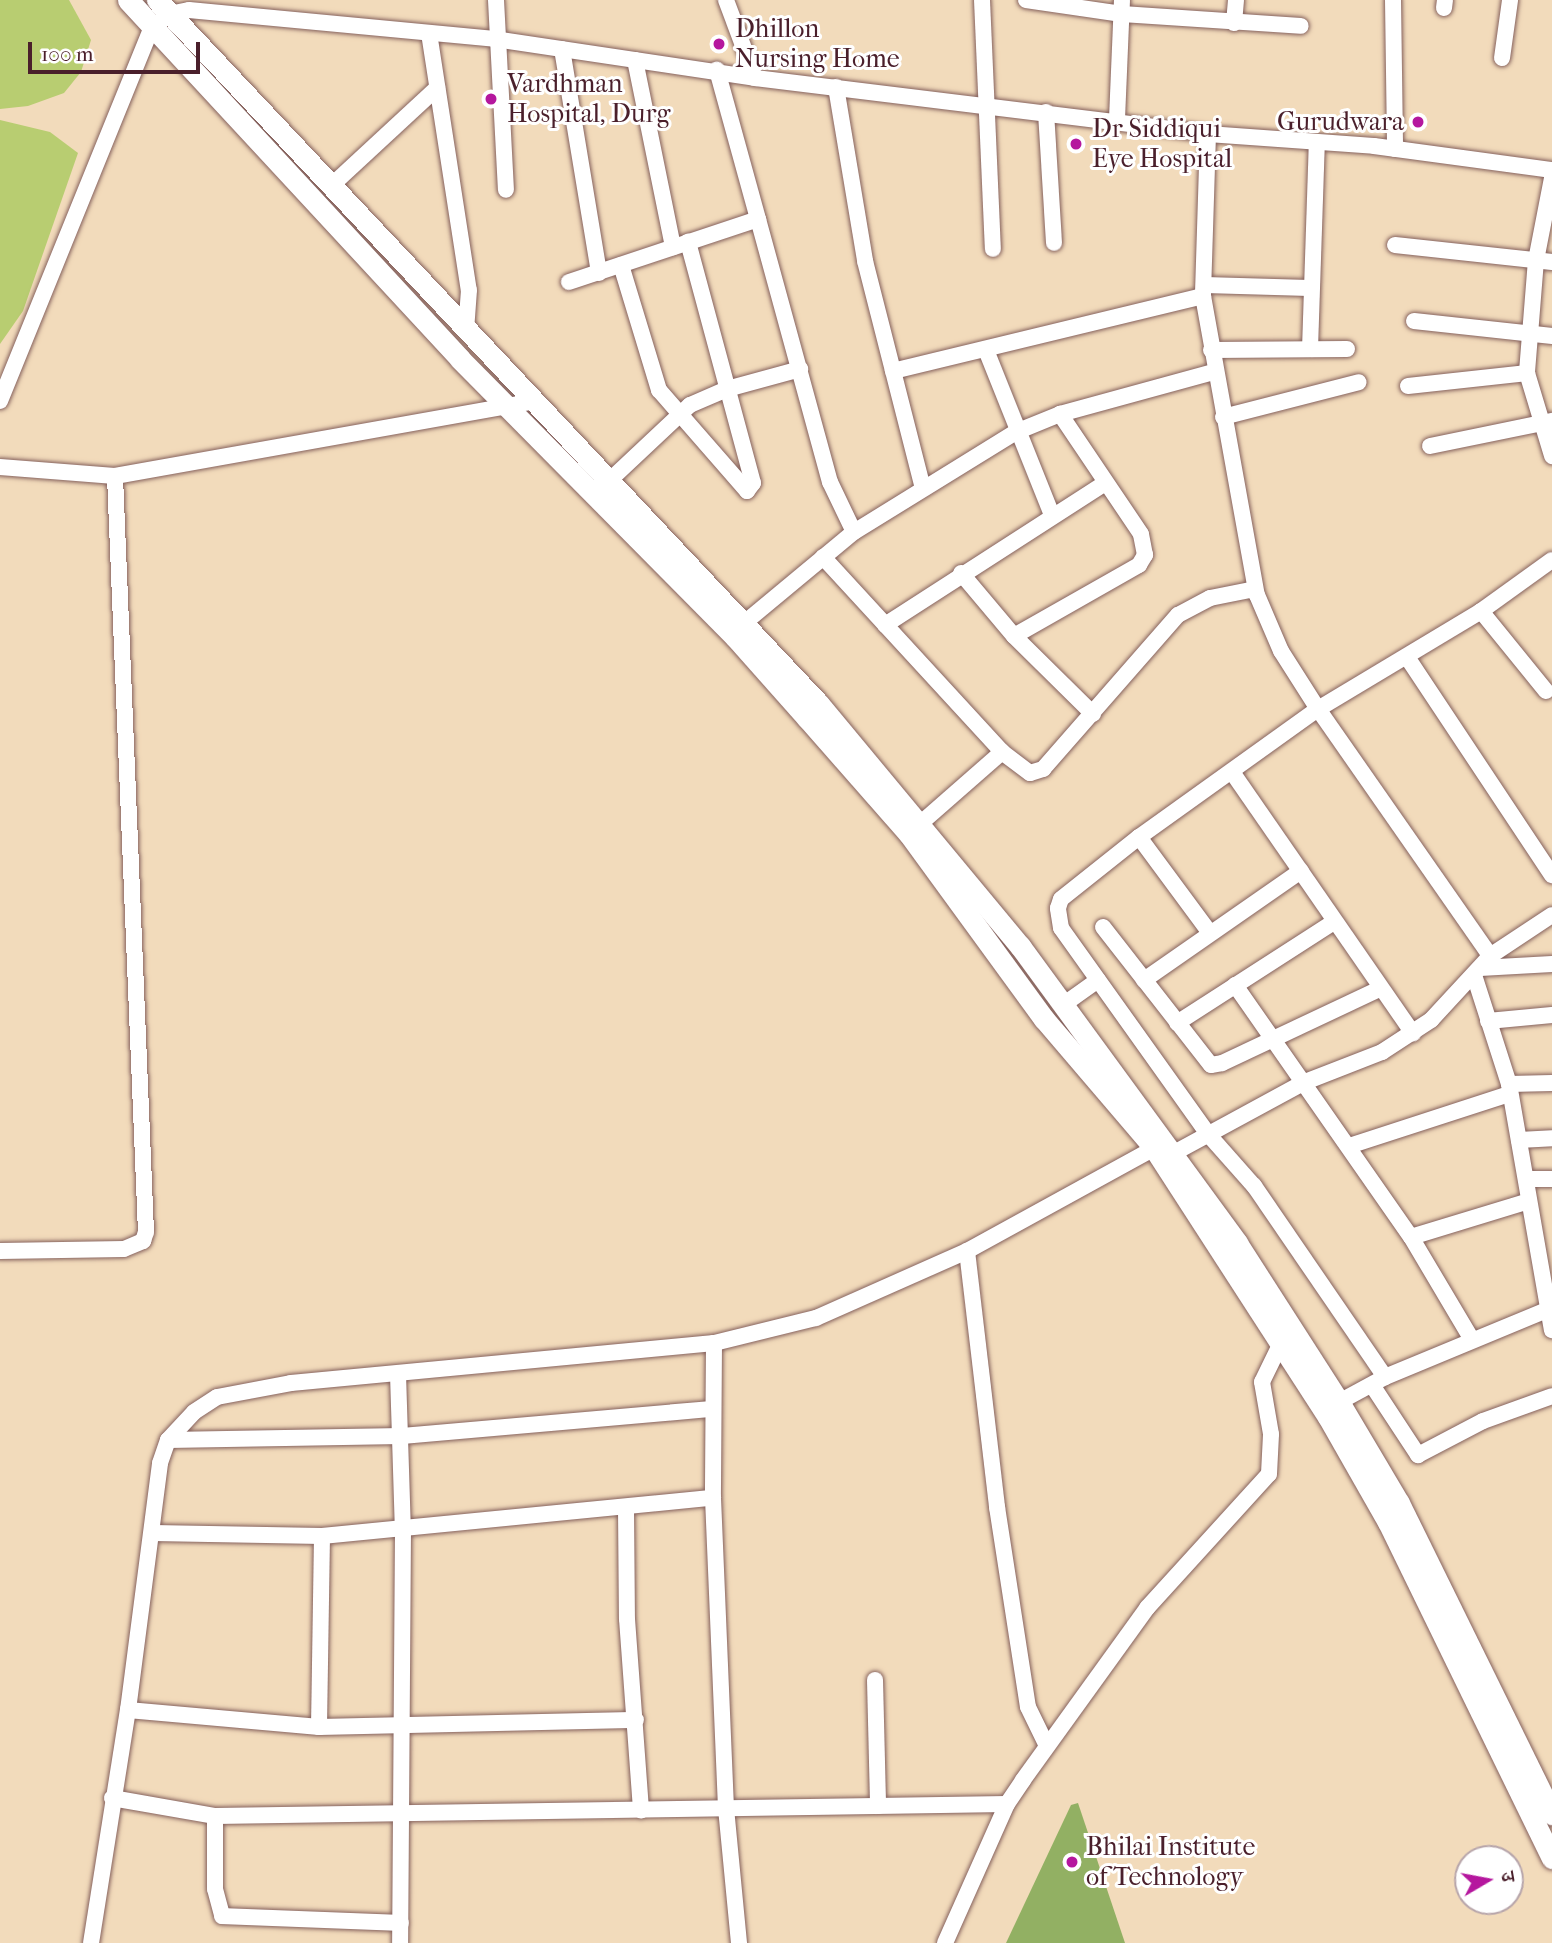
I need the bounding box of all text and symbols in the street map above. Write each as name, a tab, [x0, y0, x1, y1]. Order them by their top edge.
place label: Dhillon Nursing Home	[735, 13, 900, 74]
scale bar	[32, 28, 203, 72]
marker: Dhillon Nursing Home	[709, 34, 729, 54]
text: 100 m	[41, 42, 94, 66]
place label: Vardhman Hospital, Durg	[507, 68, 670, 130]
marker: Vardhman Hospital, Durg	[481, 89, 501, 109]
place label: Gurudwara	[1277, 106, 1404, 138]
place label: Dr Siddiqui Eye Hospital	[1092, 113, 1232, 174]
marker: Gurudwara	[1410, 114, 1426, 130]
marker: Dr Siddiqui Eye Hospital	[1066, 134, 1086, 154]
place label: Bhilai Institute of Technology	[1086, 1831, 1255, 1892]
north arrow	[1454, 1845, 1524, 1915]
marker: Bhilai Institute of Technology	[1064, 1854, 1080, 1870]
text: उ	[1496, 1870, 1519, 1883]

